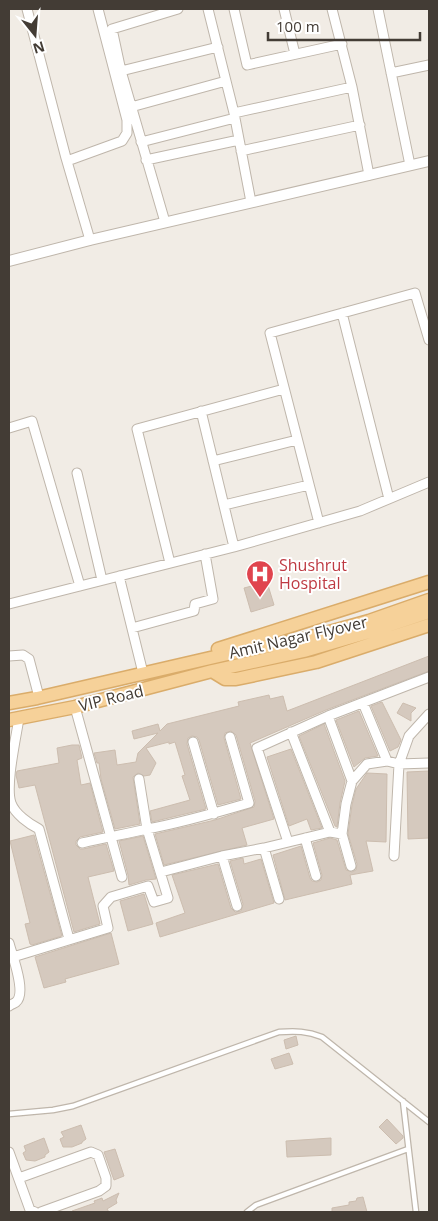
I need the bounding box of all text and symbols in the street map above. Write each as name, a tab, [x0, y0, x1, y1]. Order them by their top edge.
north arrow	[10, 10, 60, 60]
scale bar	[268, 10, 420, 42]
text: 100 m	[276, 16, 320, 36]
text: N	[31, 37, 47, 59]
place label: Shushrut Hospital	[279, 554, 347, 594]
hospital icon: Shushrut Hospital	[245, 559, 275, 598]
street label: Amit Nagar Flyover	[227, 610, 370, 664]
street label: VIP Road	[76, 679, 146, 717]

